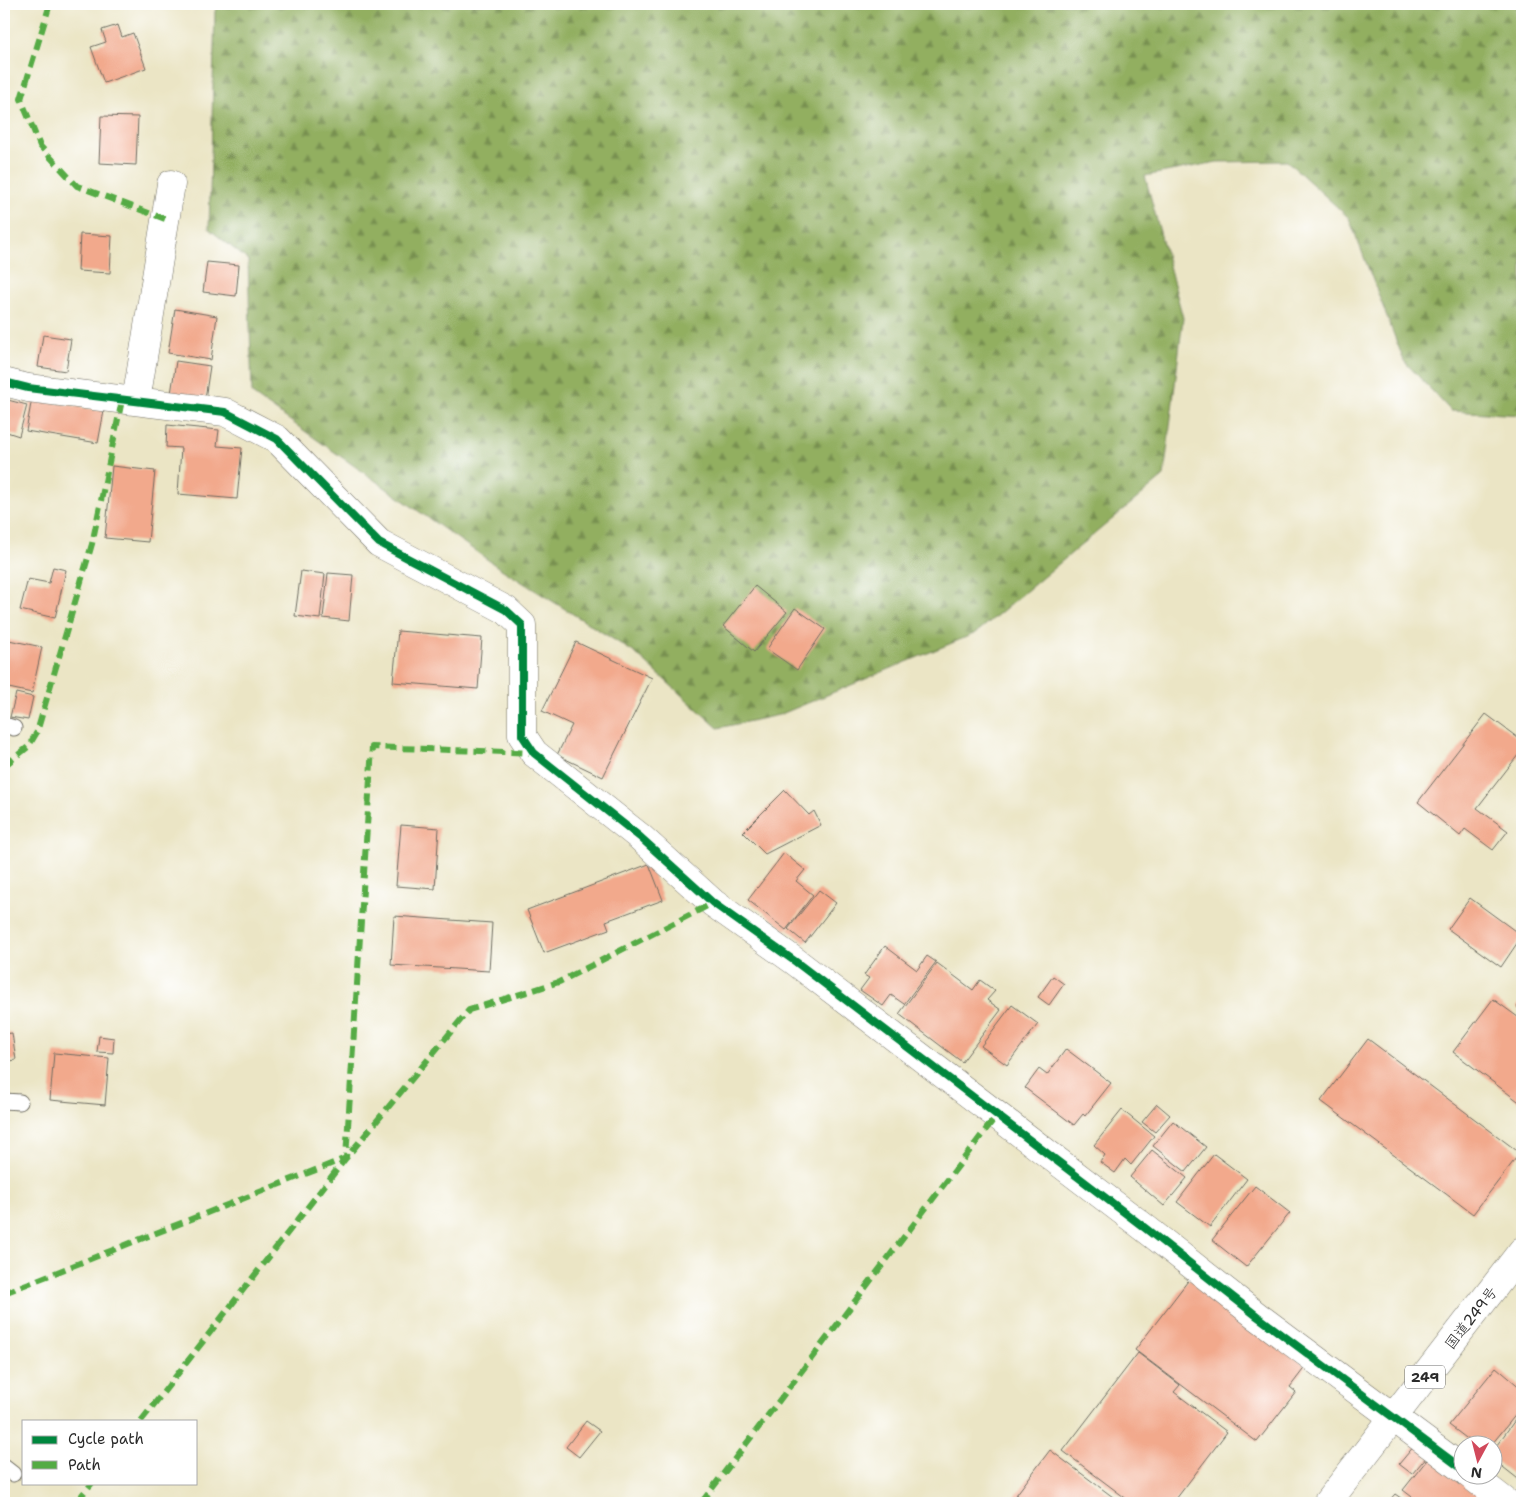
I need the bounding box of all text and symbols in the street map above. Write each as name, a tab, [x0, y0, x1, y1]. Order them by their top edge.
street label: 国道249号	[1440, 1282, 1502, 1354]
road number: 249	[1405, 1365, 1445, 1388]
legend	[22, 1420, 198, 1484]
text: Cycle path	[68, 1429, 144, 1449]
north arrow	[1454, 1434, 1504, 1484]
text: Path	[68, 1455, 101, 1475]
text: N	[1470, 1463, 1483, 1483]

